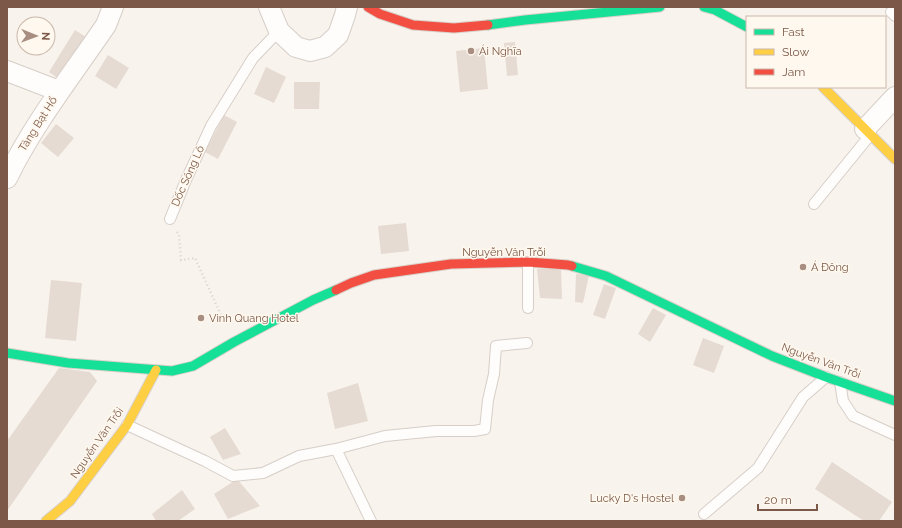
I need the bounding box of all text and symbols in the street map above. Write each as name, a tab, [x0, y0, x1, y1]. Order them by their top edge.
north arrow	[16, 16, 56, 56]
legend	[746, 16, 886, 88]
text: Fast	[782, 25, 805, 39]
text: N	[39, 32, 52, 40]
place label: Ái Nghĩa	[479, 44, 522, 58]
text: Slow	[782, 45, 809, 59]
marker: Ái Nghĩa	[466, 46, 476, 56]
text: Jam	[782, 65, 805, 79]
street label: Tăng Bạt Hổ	[16, 94, 60, 154]
street label: Dốc Sông Lô	[169, 143, 207, 208]
street label: Nguyễn Văn Trỗi	[462, 246, 546, 259]
place label: Á Đông	[811, 260, 849, 274]
marker: Á Đông	[798, 262, 808, 272]
place label: Vinh Quang Hotel	[209, 312, 299, 325]
marker: Vinh Quang Hotel	[196, 313, 206, 323]
street label: Nguyễn Văn Trỗi	[780, 341, 862, 381]
street label: Nguyễn Văn Trỗi	[68, 405, 126, 481]
scale bar	[758, 486, 817, 512]
place label: Lucky D's Hostel	[590, 492, 674, 505]
marker: Lucky D's Hostel	[677, 493, 687, 503]
text: 20 m	[764, 493, 792, 507]

